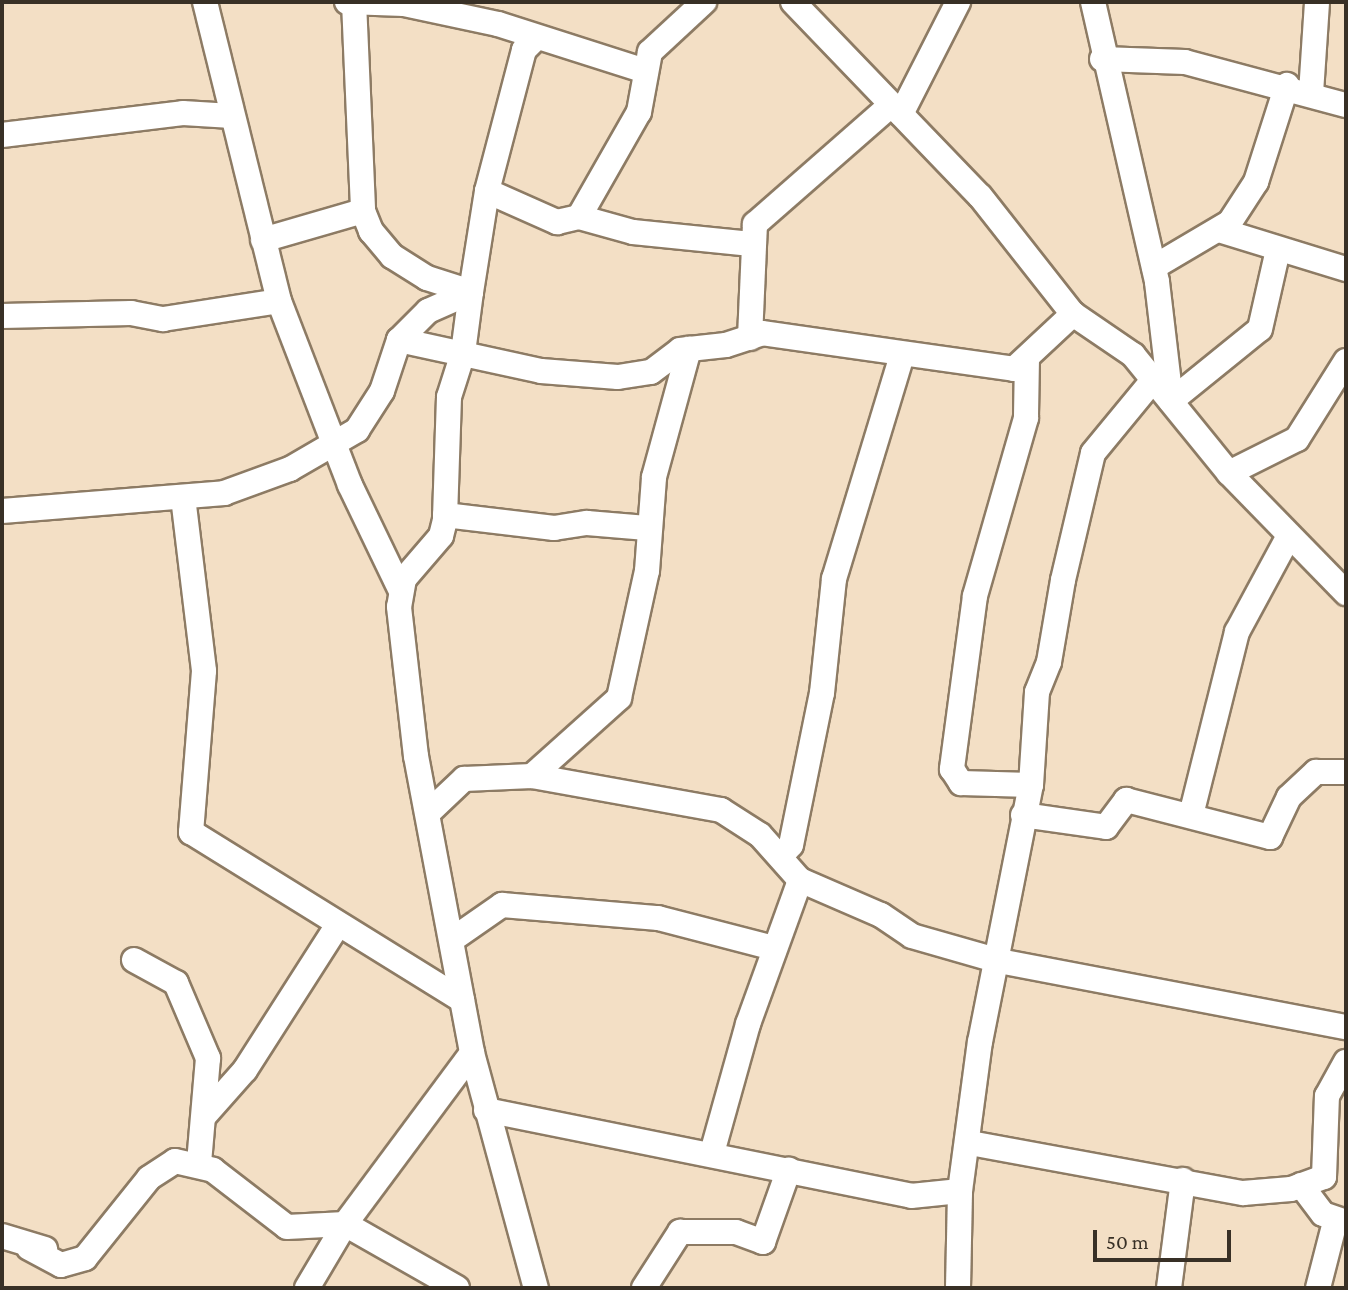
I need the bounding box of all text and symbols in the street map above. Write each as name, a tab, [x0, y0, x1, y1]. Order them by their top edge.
scale bar	[1096, 1216, 1234, 1260]
text: 50 m	[1106, 1230, 1149, 1254]

